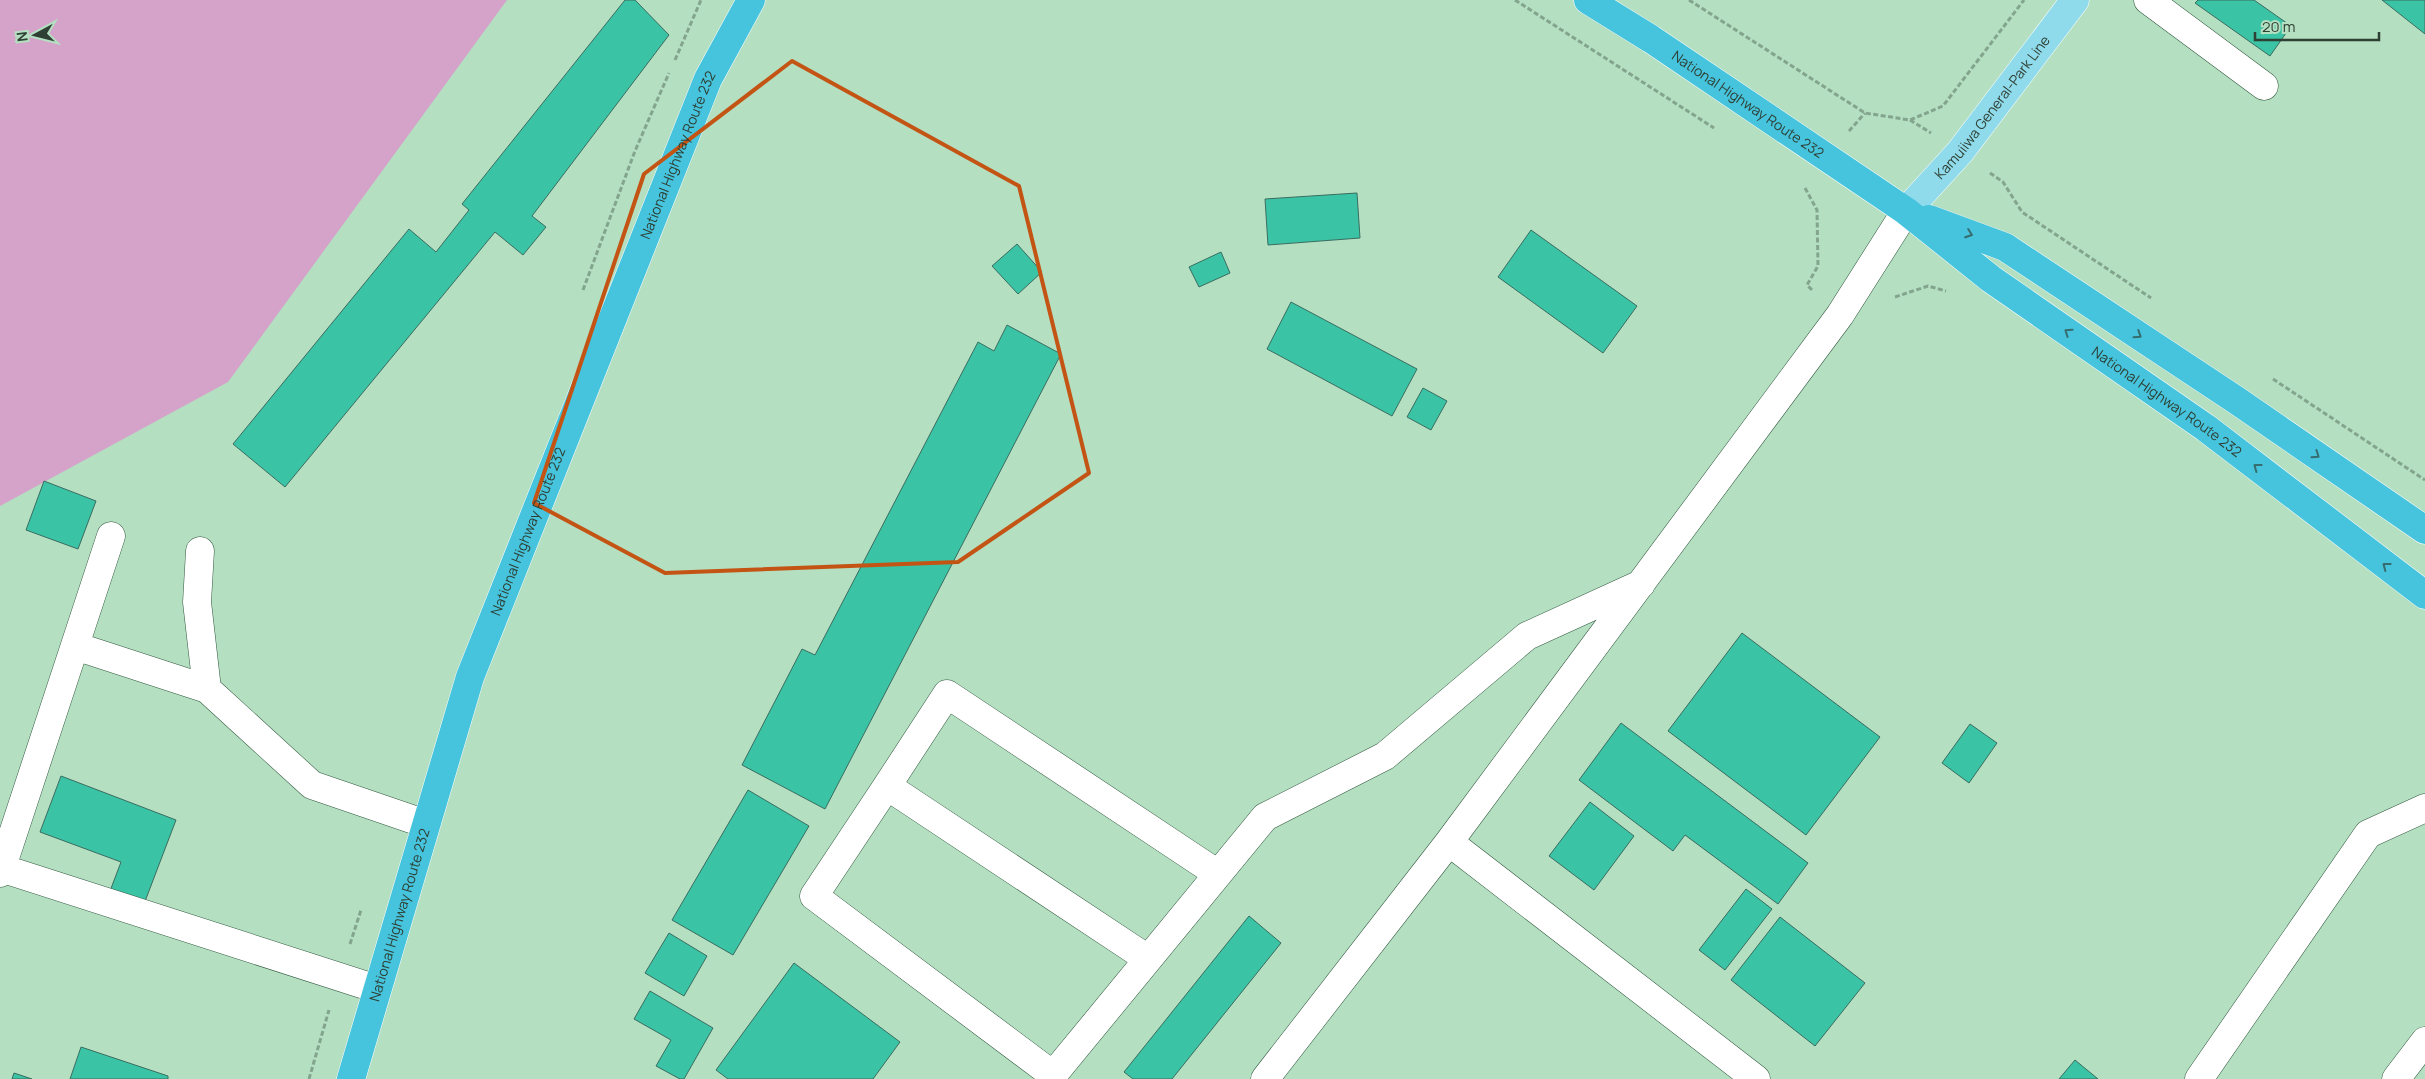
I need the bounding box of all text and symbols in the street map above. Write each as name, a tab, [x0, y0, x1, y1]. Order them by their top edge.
north arrow	[10, 10, 60, 60]
scale bar	[2255, 10, 2379, 42]
text: 20 m	[2262, 16, 2295, 37]
text: N	[12, 30, 32, 43]
street label: Kamuiiwa General-Park Line	[1930, 31, 2054, 183]
street label: National Highway Route 232	[1668, 46, 1828, 162]
street label: National Highway Route 232	[635, 67, 720, 242]
one-way arrow	[1964, 228, 1972, 238]
one-way arrow	[2064, 329, 2074, 338]
one-way arrow	[2132, 329, 2141, 338]
street label: National Highway Route 232	[2088, 342, 2246, 461]
street label: National Highway Route 232	[485, 444, 570, 618]
one-way arrow	[2310, 449, 2320, 458]
one-way arrow	[2253, 464, 2263, 473]
one-way arrow	[2383, 563, 2392, 571]
street label: National Highway Route 232	[364, 826, 434, 1004]

